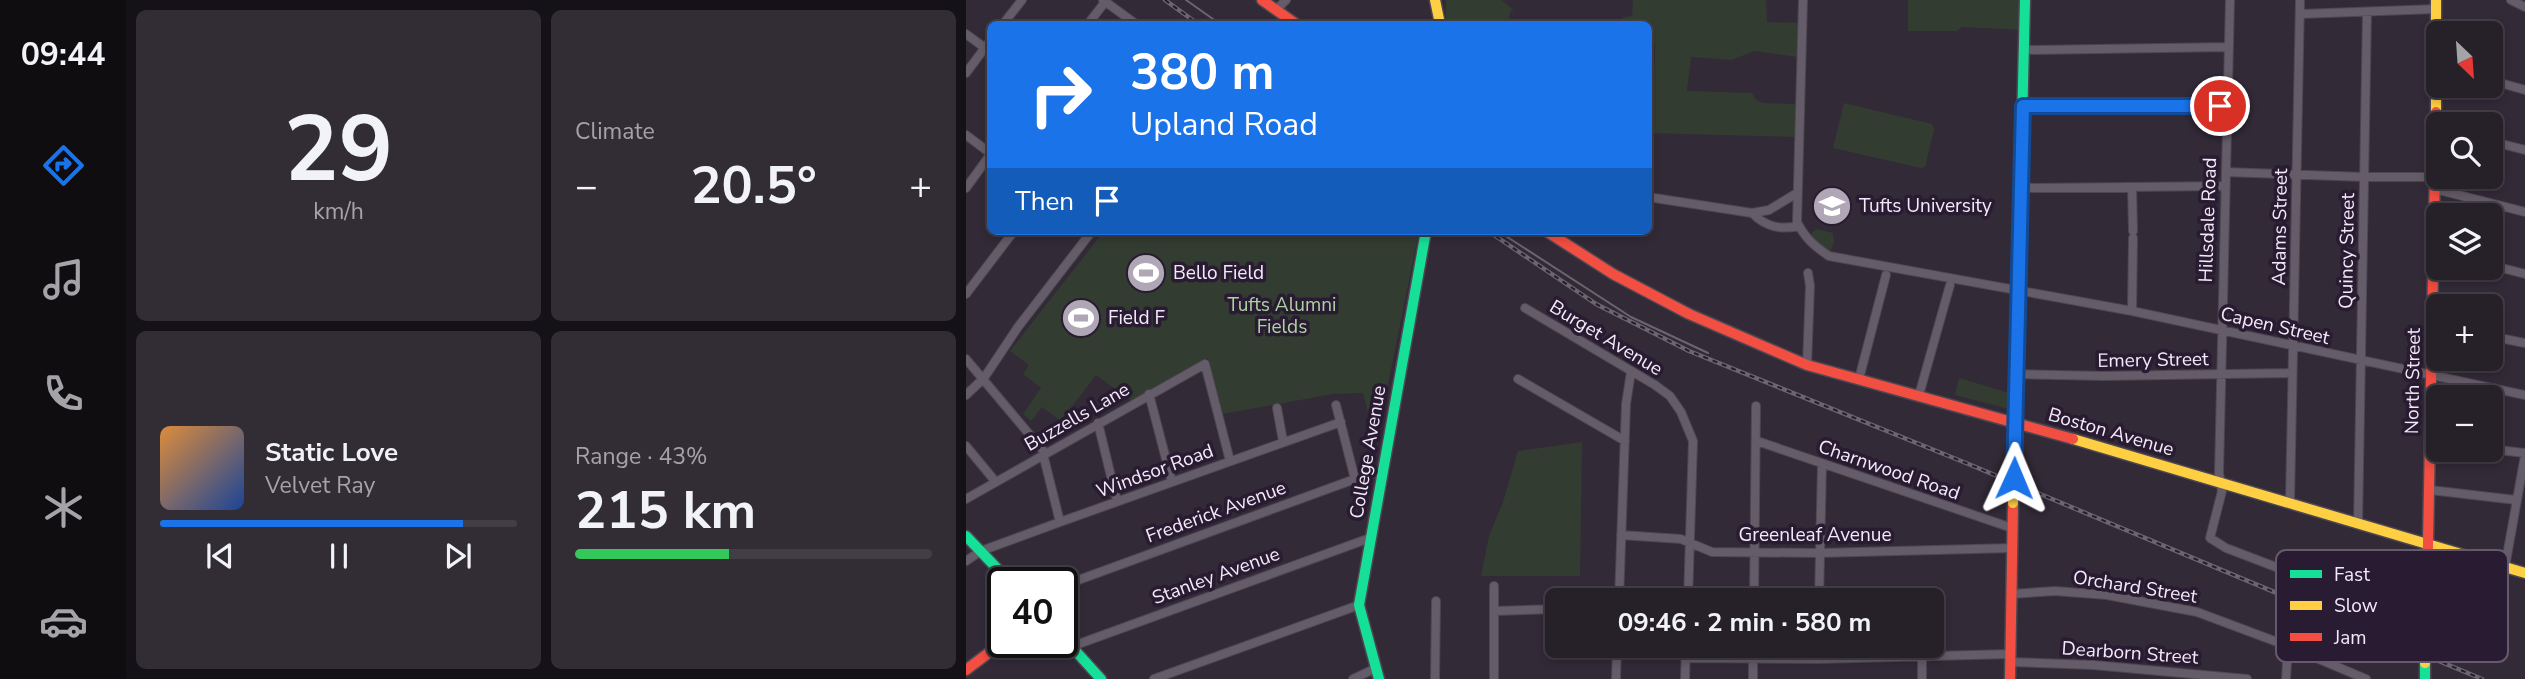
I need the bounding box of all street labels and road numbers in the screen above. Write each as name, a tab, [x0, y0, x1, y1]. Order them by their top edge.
street label: Hillsdale Road	[2193, 157, 2223, 283]
street label: Adams Street	[2266, 168, 2294, 286]
street label: Quincy Street	[2333, 193, 2361, 309]
street label: Burget Avenue	[1545, 294, 1667, 382]
street label: Capen Street	[2218, 301, 2332, 351]
street label: North Street	[2399, 327, 2427, 434]
street label: Emery Street	[2097, 346, 2209, 374]
street label: Buzzells Lane	[1020, 376, 1134, 458]
street label: College Avenue	[1343, 383, 1393, 521]
street label: Boston Avenue	[2045, 402, 2177, 462]
street label: Charnwood Road	[1815, 434, 1963, 506]
street label: Windsor Road	[1093, 438, 1217, 504]
street label: Frederick Avenue	[1142, 475, 1290, 549]
street label: Greenleaf Avenue	[1738, 522, 1892, 548]
street label: Stanley Avenue	[1149, 541, 1283, 611]
street label: Orchard Street	[2071, 564, 2199, 610]
street label: Dearborn Street	[2061, 635, 2200, 671]

